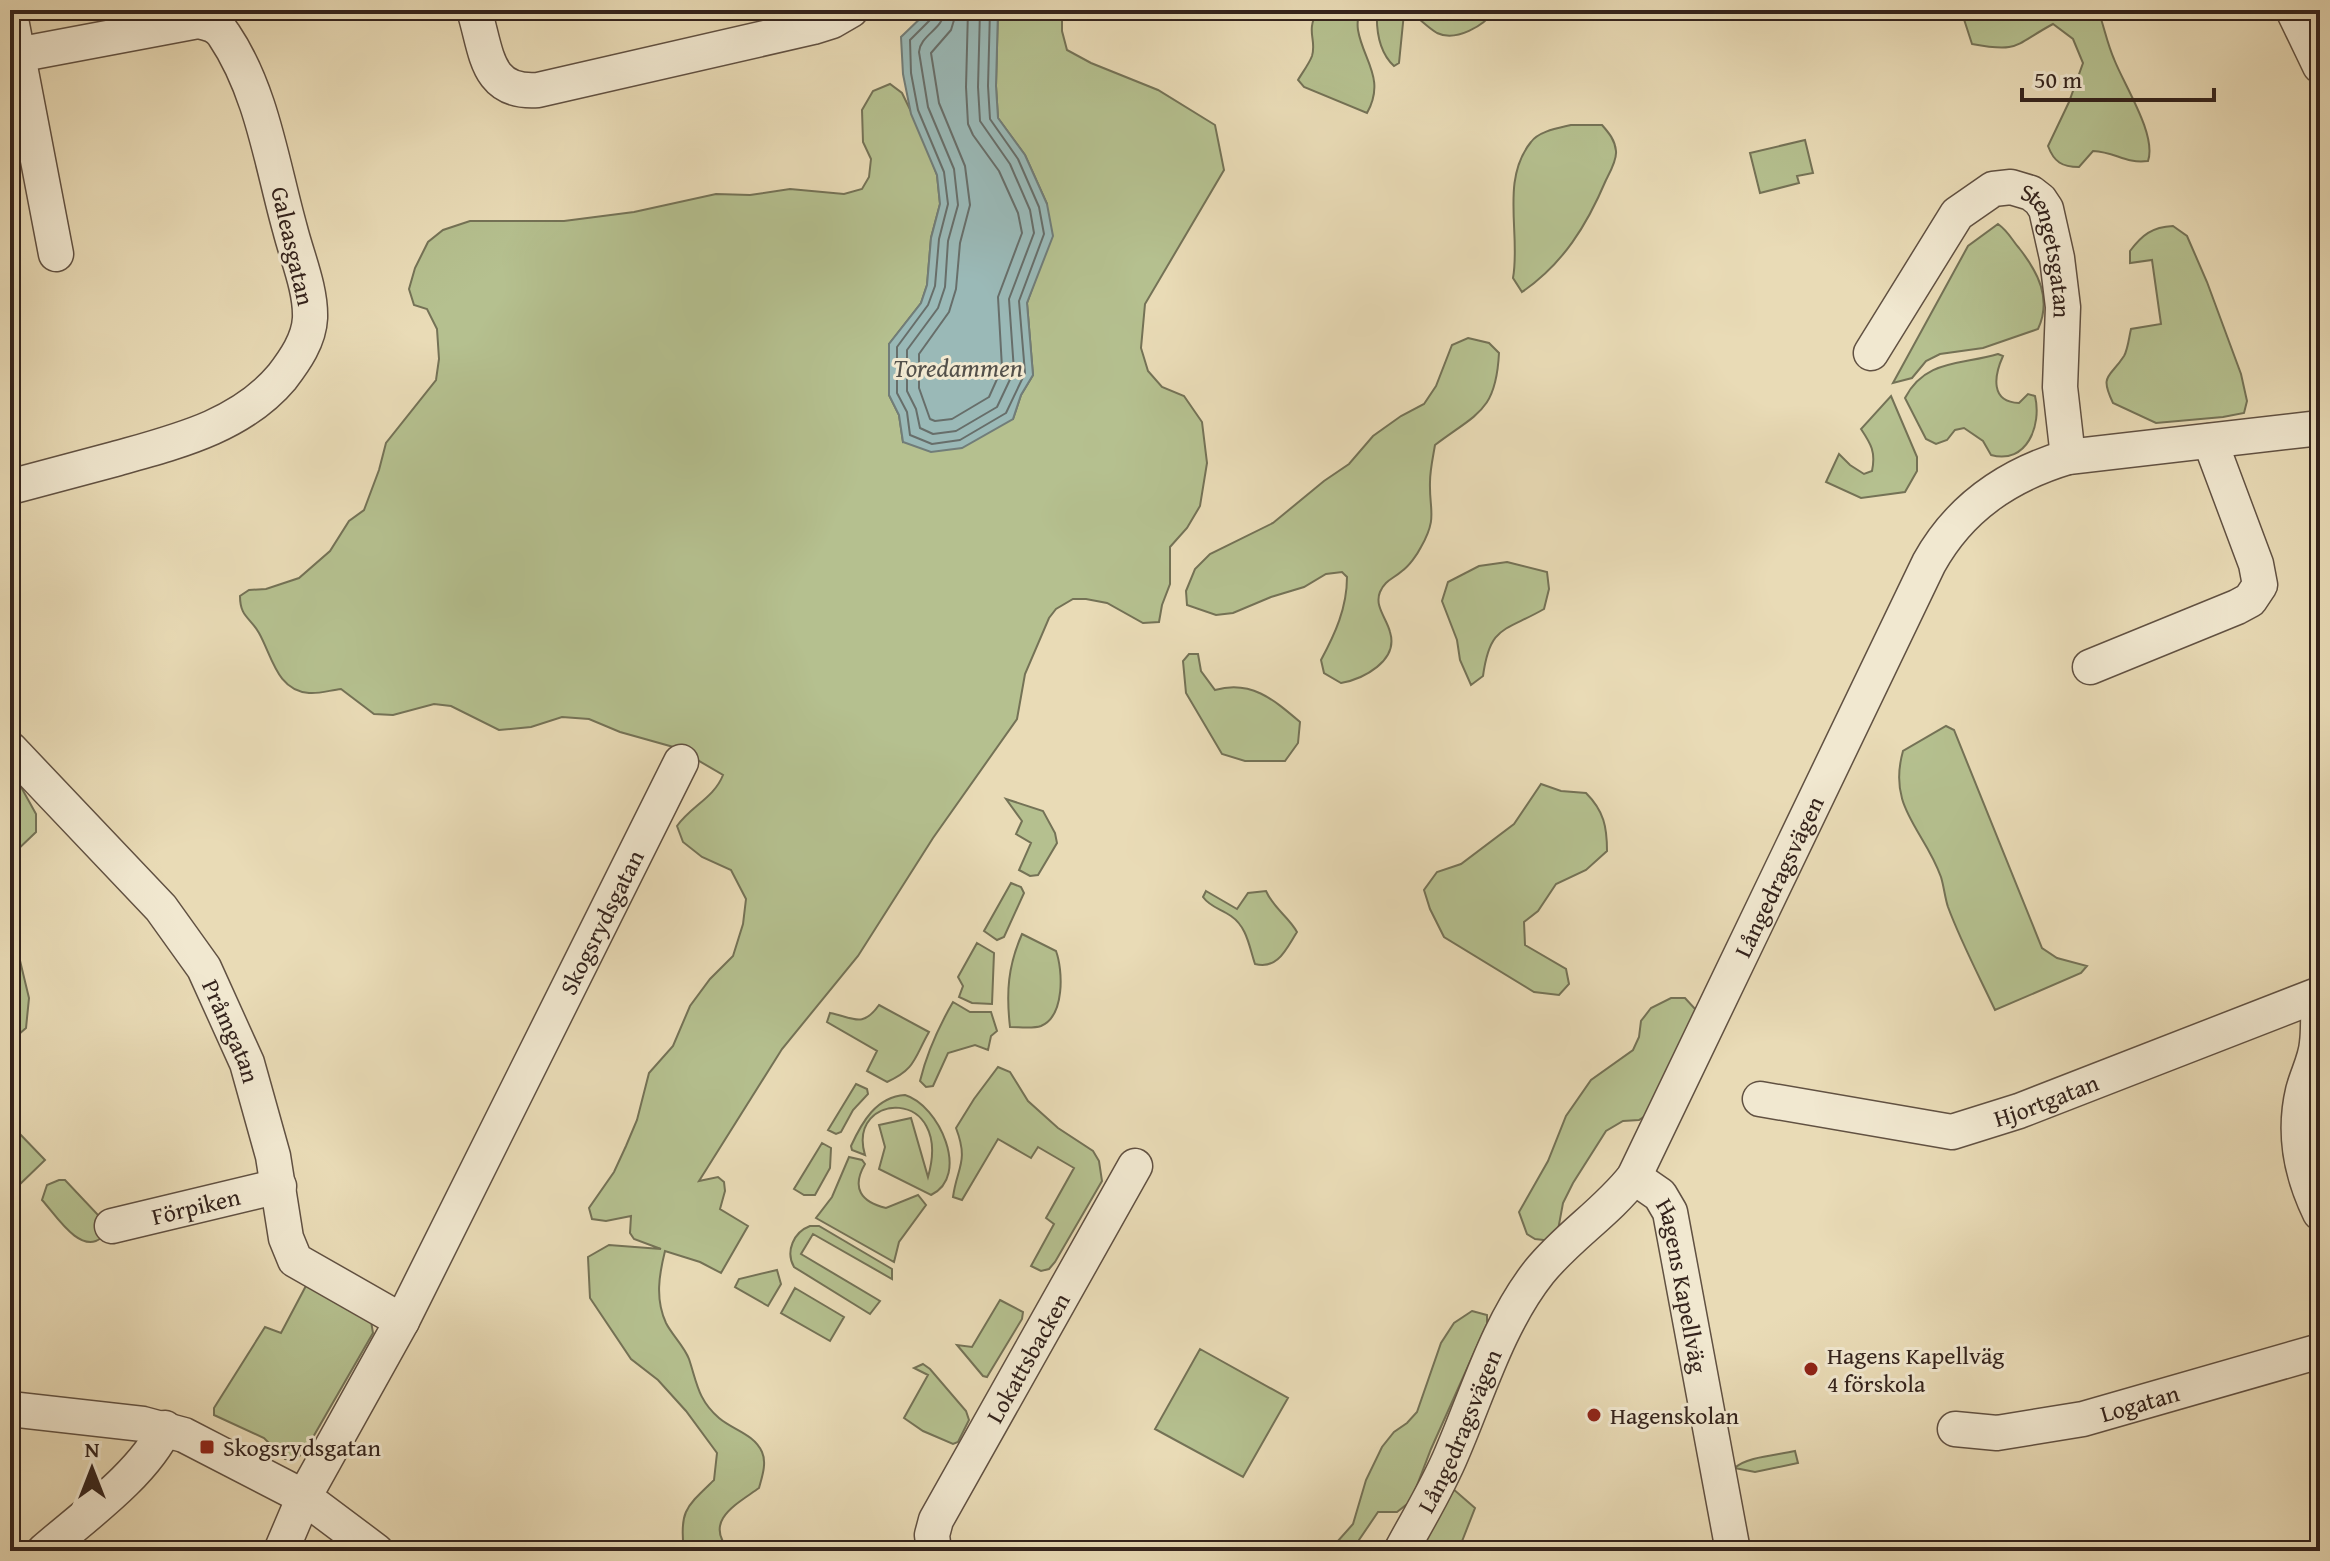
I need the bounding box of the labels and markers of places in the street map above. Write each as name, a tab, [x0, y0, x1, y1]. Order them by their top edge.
place label: Hagens Kapellväg 4 förskola	[1827, 1338, 2004, 1401]
marker: Hagens Kapellväg 4 förskola	[1802, 1360, 1820, 1378]
place label: Hagenskolan	[1610, 1398, 1740, 1433]
marker: Hagenskolan	[1585, 1406, 1603, 1424]
place label: Skogsrydsgatan	[223, 1430, 381, 1465]
marker: Skogsrydsgatan	[198, 1438, 216, 1456]

